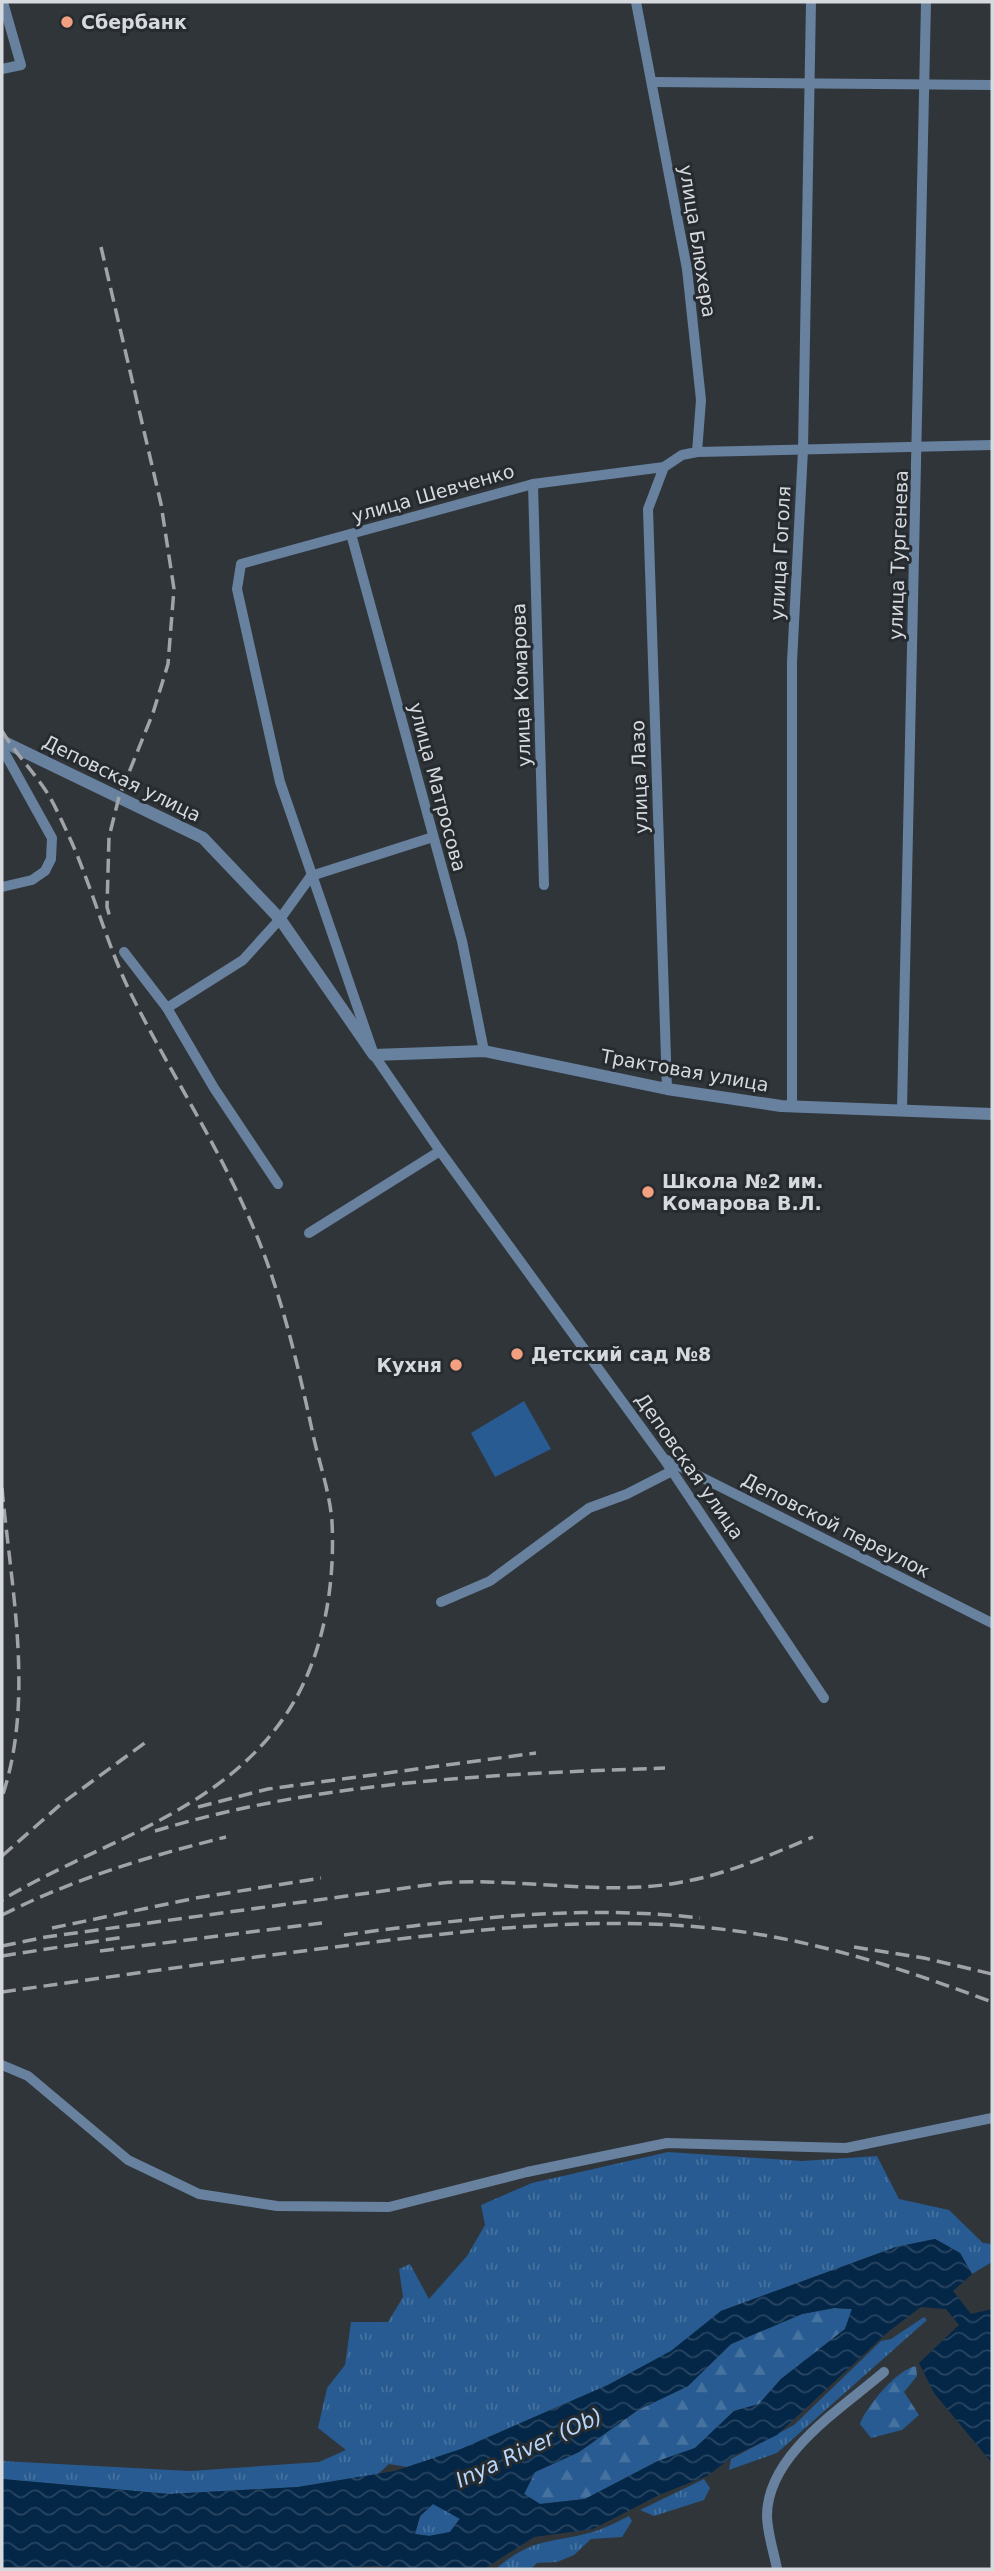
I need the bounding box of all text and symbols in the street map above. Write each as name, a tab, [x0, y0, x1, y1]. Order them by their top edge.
place label: Сбербанк	[81, 11, 187, 33]
marker: Сбербанк	[59, 14, 75, 30]
street label: улица Блюхера	[675, 163, 721, 319]
street label: улица Шевченко	[349, 459, 517, 527]
street label: улица Тургенева	[884, 470, 912, 640]
street label: улица Гоголя	[765, 485, 795, 621]
street label: улица Комарова	[507, 603, 535, 767]
street label: улица Матросова	[405, 700, 471, 874]
street label: улица Лазо	[626, 720, 652, 834]
street label: Деповская улица	[39, 730, 205, 826]
street label: Трактовая улица	[598, 1044, 771, 1096]
place label: Школа №2 им. Комарова В.Л.	[662, 1170, 824, 1214]
marker: Школа №2 им. Комарова В.Л.	[640, 1184, 656, 1200]
place label: Детский сад №8	[531, 1343, 711, 1365]
marker: Детский сад №8	[509, 1346, 525, 1362]
place label: Кухня	[377, 1354, 442, 1376]
marker: Кухня	[448, 1357, 464, 1373]
street label: Деповская улица	[631, 1389, 749, 1543]
street label: Деповской переулок	[738, 1468, 934, 1582]
water label: Inya River (Ob)	[452, 2404, 606, 2492]

